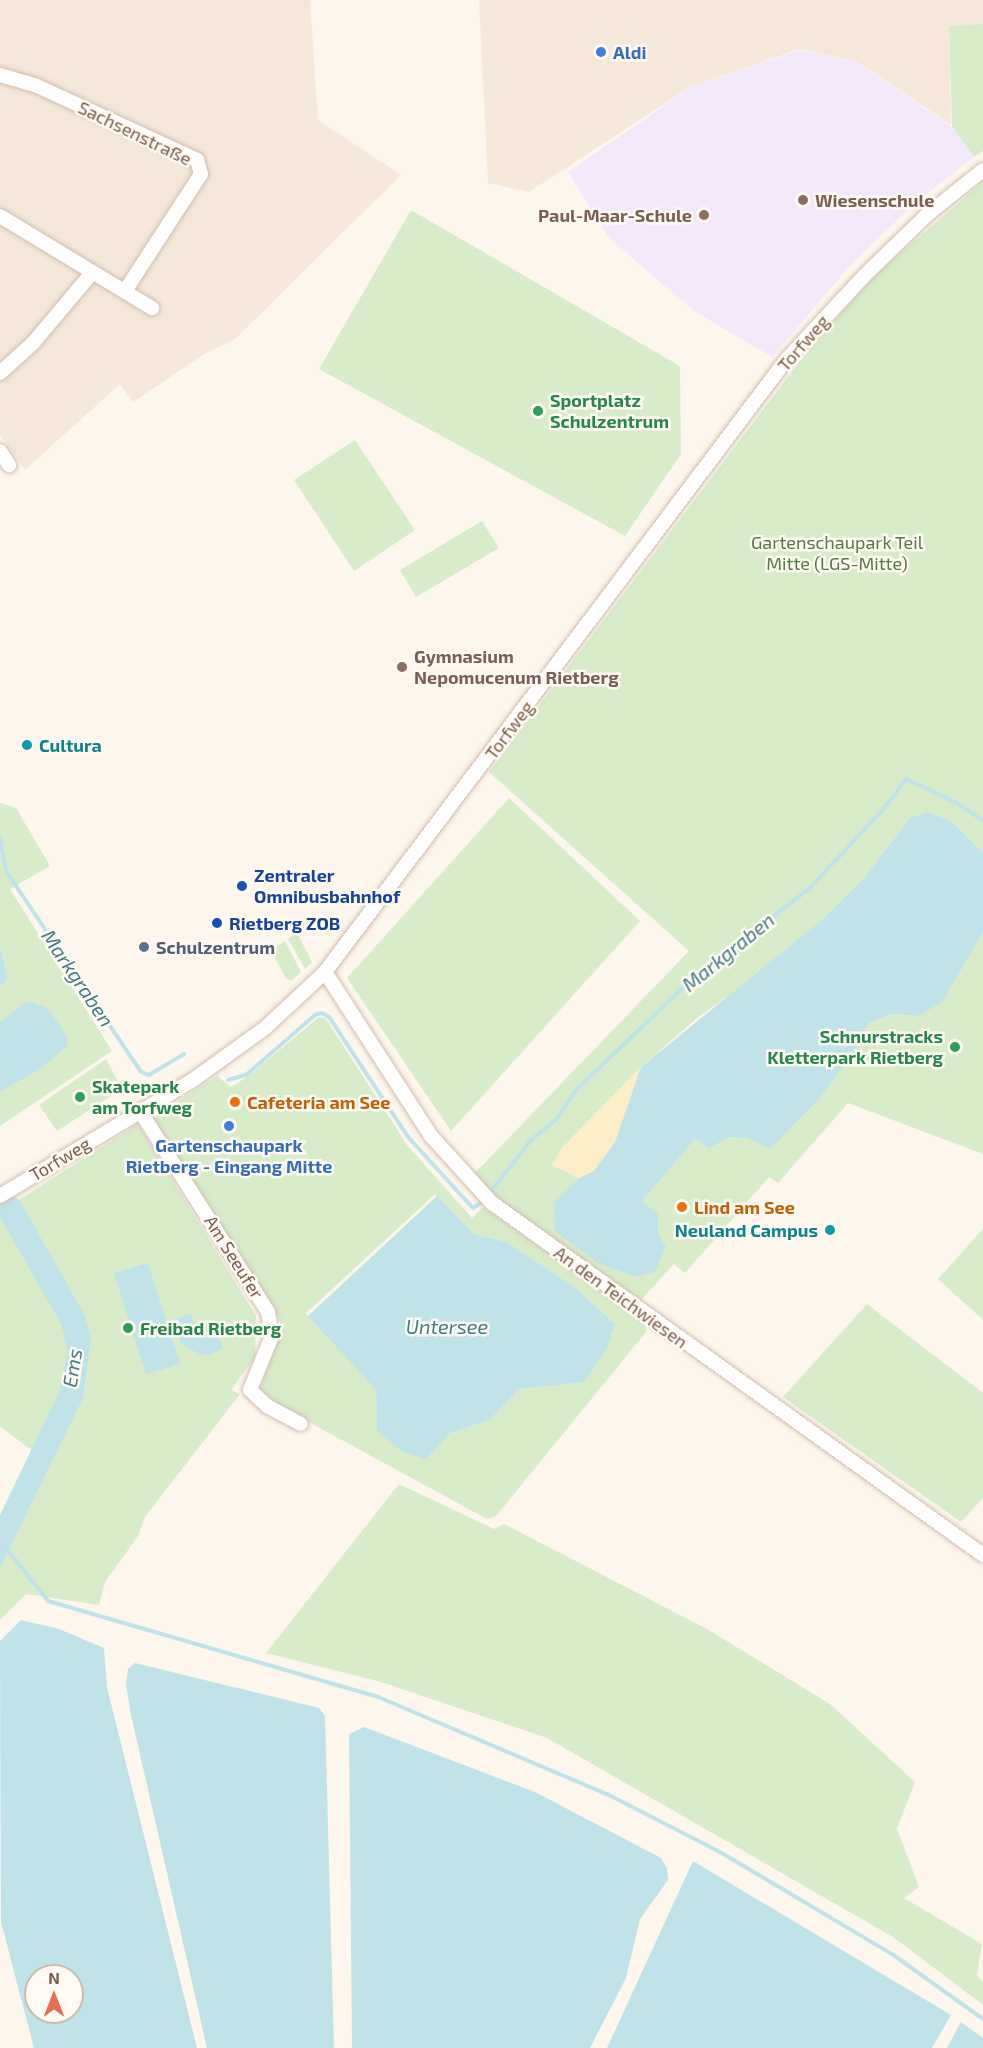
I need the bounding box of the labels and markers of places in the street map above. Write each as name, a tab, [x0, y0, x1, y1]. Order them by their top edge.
place label: Aldi	[613, 41, 646, 63]
marker: Aldi	[594, 45, 608, 59]
place label: Wiesenschule	[815, 189, 934, 211]
marker: Wiesenschule	[796, 193, 810, 207]
place label: Paul-Maar-Schule	[538, 204, 692, 226]
marker: Paul-Maar-Schule	[697, 208, 711, 222]
place label: Sportplatz Schulzentrum	[550, 390, 669, 432]
marker: Sportplatz Schulzentrum	[531, 404, 545, 418]
place label: Gymnasium Nepomucenum Rietberg	[414, 646, 619, 688]
marker: Gymnasium Nepomucenum Rietberg	[395, 660, 409, 674]
place label: Cultura	[39, 734, 102, 756]
marker: Cultura	[20, 738, 34, 752]
place label: Zentraler Omnibusbahnhof	[254, 865, 400, 908]
marker: Zentraler Omnibusbahnhof	[235, 879, 249, 893]
place label: Rietberg ZOB	[229, 912, 340, 934]
marker: Rietberg ZOB	[210, 916, 224, 930]
place label: Schulzentrum	[156, 936, 275, 958]
marker: Schulzentrum	[137, 940, 151, 954]
place label: Schnurstracks Kletterpark Rietberg	[767, 1026, 943, 1068]
marker: Schnurstracks Kletterpark Rietberg	[948, 1040, 962, 1054]
place label: Skatepark am Torfweg	[92, 1076, 192, 1118]
marker: Skatepark am Torfweg	[73, 1090, 87, 1104]
place label: Cafeteria am See	[247, 1091, 390, 1113]
marker: Cafeteria am See	[228, 1095, 242, 1109]
marker: Gartenschaupark Rietberg - Eingang Mitte	[222, 1119, 236, 1133]
place label: Gartenschaupark Rietberg - Eingang Mitte	[126, 1135, 332, 1178]
place label: Lind am See	[694, 1196, 795, 1218]
marker: Lind am See	[675, 1200, 689, 1214]
place label: Neuland Campus	[675, 1219, 818, 1241]
marker: Neuland Campus	[823, 1223, 837, 1237]
place label: Freibad Rietberg	[140, 1317, 281, 1339]
marker: Freibad Rietberg	[121, 1321, 135, 1335]

